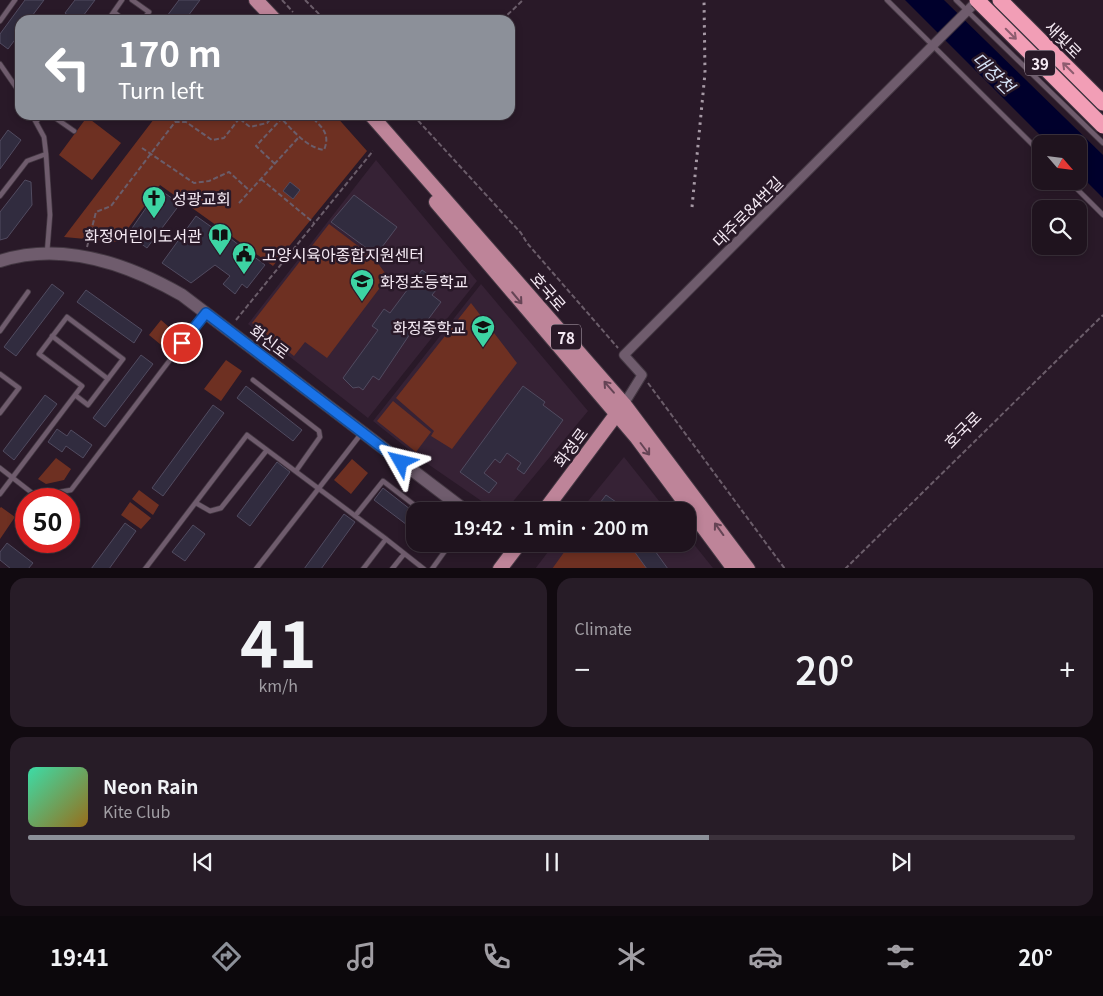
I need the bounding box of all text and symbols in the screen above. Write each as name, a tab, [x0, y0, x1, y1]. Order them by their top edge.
street label: 새빛로	[1040, 15, 1088, 63]
text: 170 m	[118, 26, 222, 77]
one-way arrow	[1005, 28, 1017, 41]
icon: left	[35, 35, 100, 100]
water label: 대장천	[967, 45, 1023, 100]
road number: 39	[1025, 50, 1055, 76]
one-way arrow	[1063, 63, 1075, 75]
text: Turn left	[118, 73, 204, 105]
north arrow	[1032, 135, 1088, 190]
map controls	[1032, 135, 1087, 255]
street label: 대주로84번길	[706, 170, 788, 252]
church icon: 성광교회	[141, 185, 167, 219]
place label: 성광교회	[172, 186, 231, 210]
button: search	[1032, 200, 1087, 255]
library icon: 화정어린이도서관	[207, 222, 233, 256]
place label: 화정어린이도서관	[84, 223, 202, 247]
public building icon: 고양시육아종합지원센터	[231, 241, 257, 275]
place label: 고양시육아종합지원센터	[262, 242, 424, 266]
street label: 호국로	[525, 266, 573, 316]
school or university icon: 화정초등학교	[349, 268, 375, 302]
place label: 화정초등학교	[380, 269, 468, 293]
one-way arrow	[512, 291, 523, 304]
school or university icon: 화정중학교	[470, 314, 496, 348]
place label: 화정중학교	[392, 315, 466, 339]
street label: 화신로	[245, 318, 295, 364]
pin	[161, 322, 203, 364]
road number: 78	[551, 324, 581, 350]
icon: arrive	[168, 329, 196, 357]
one-way arrow	[603, 380, 615, 393]
street label: 호국로	[938, 405, 986, 453]
street label: 화정로	[547, 422, 593, 472]
position arrow	[374, 435, 426, 487]
one-way arrow	[640, 442, 650, 456]
speed limit sign: 50	[15, 488, 80, 553]
text: 19:42 · 1 min · 200 m	[453, 513, 649, 540]
one-way arrow	[714, 522, 724, 536]
text: 41	[240, 593, 317, 687]
text: Climate	[575, 616, 632, 640]
text: 20°	[795, 641, 854, 696]
text: −	[575, 648, 590, 688]
text: +	[1059, 648, 1075, 688]
text: km/h	[258, 673, 298, 697]
text: Neon Rain	[103, 772, 199, 799]
text: Kite Club	[103, 799, 170, 823]
icon: previous	[189, 848, 217, 876]
icon: pause	[538, 848, 566, 876]
icon: next	[887, 848, 915, 876]
icon: directions	[209, 939, 244, 974]
icon: music	[344, 939, 379, 974]
icon: phone	[479, 939, 514, 974]
icon: climate	[614, 939, 649, 974]
icon: car	[748, 939, 783, 974]
icon: filters	[883, 939, 918, 974]
text: 19:41	[50, 940, 109, 972]
text: 20°	[1018, 940, 1053, 972]

